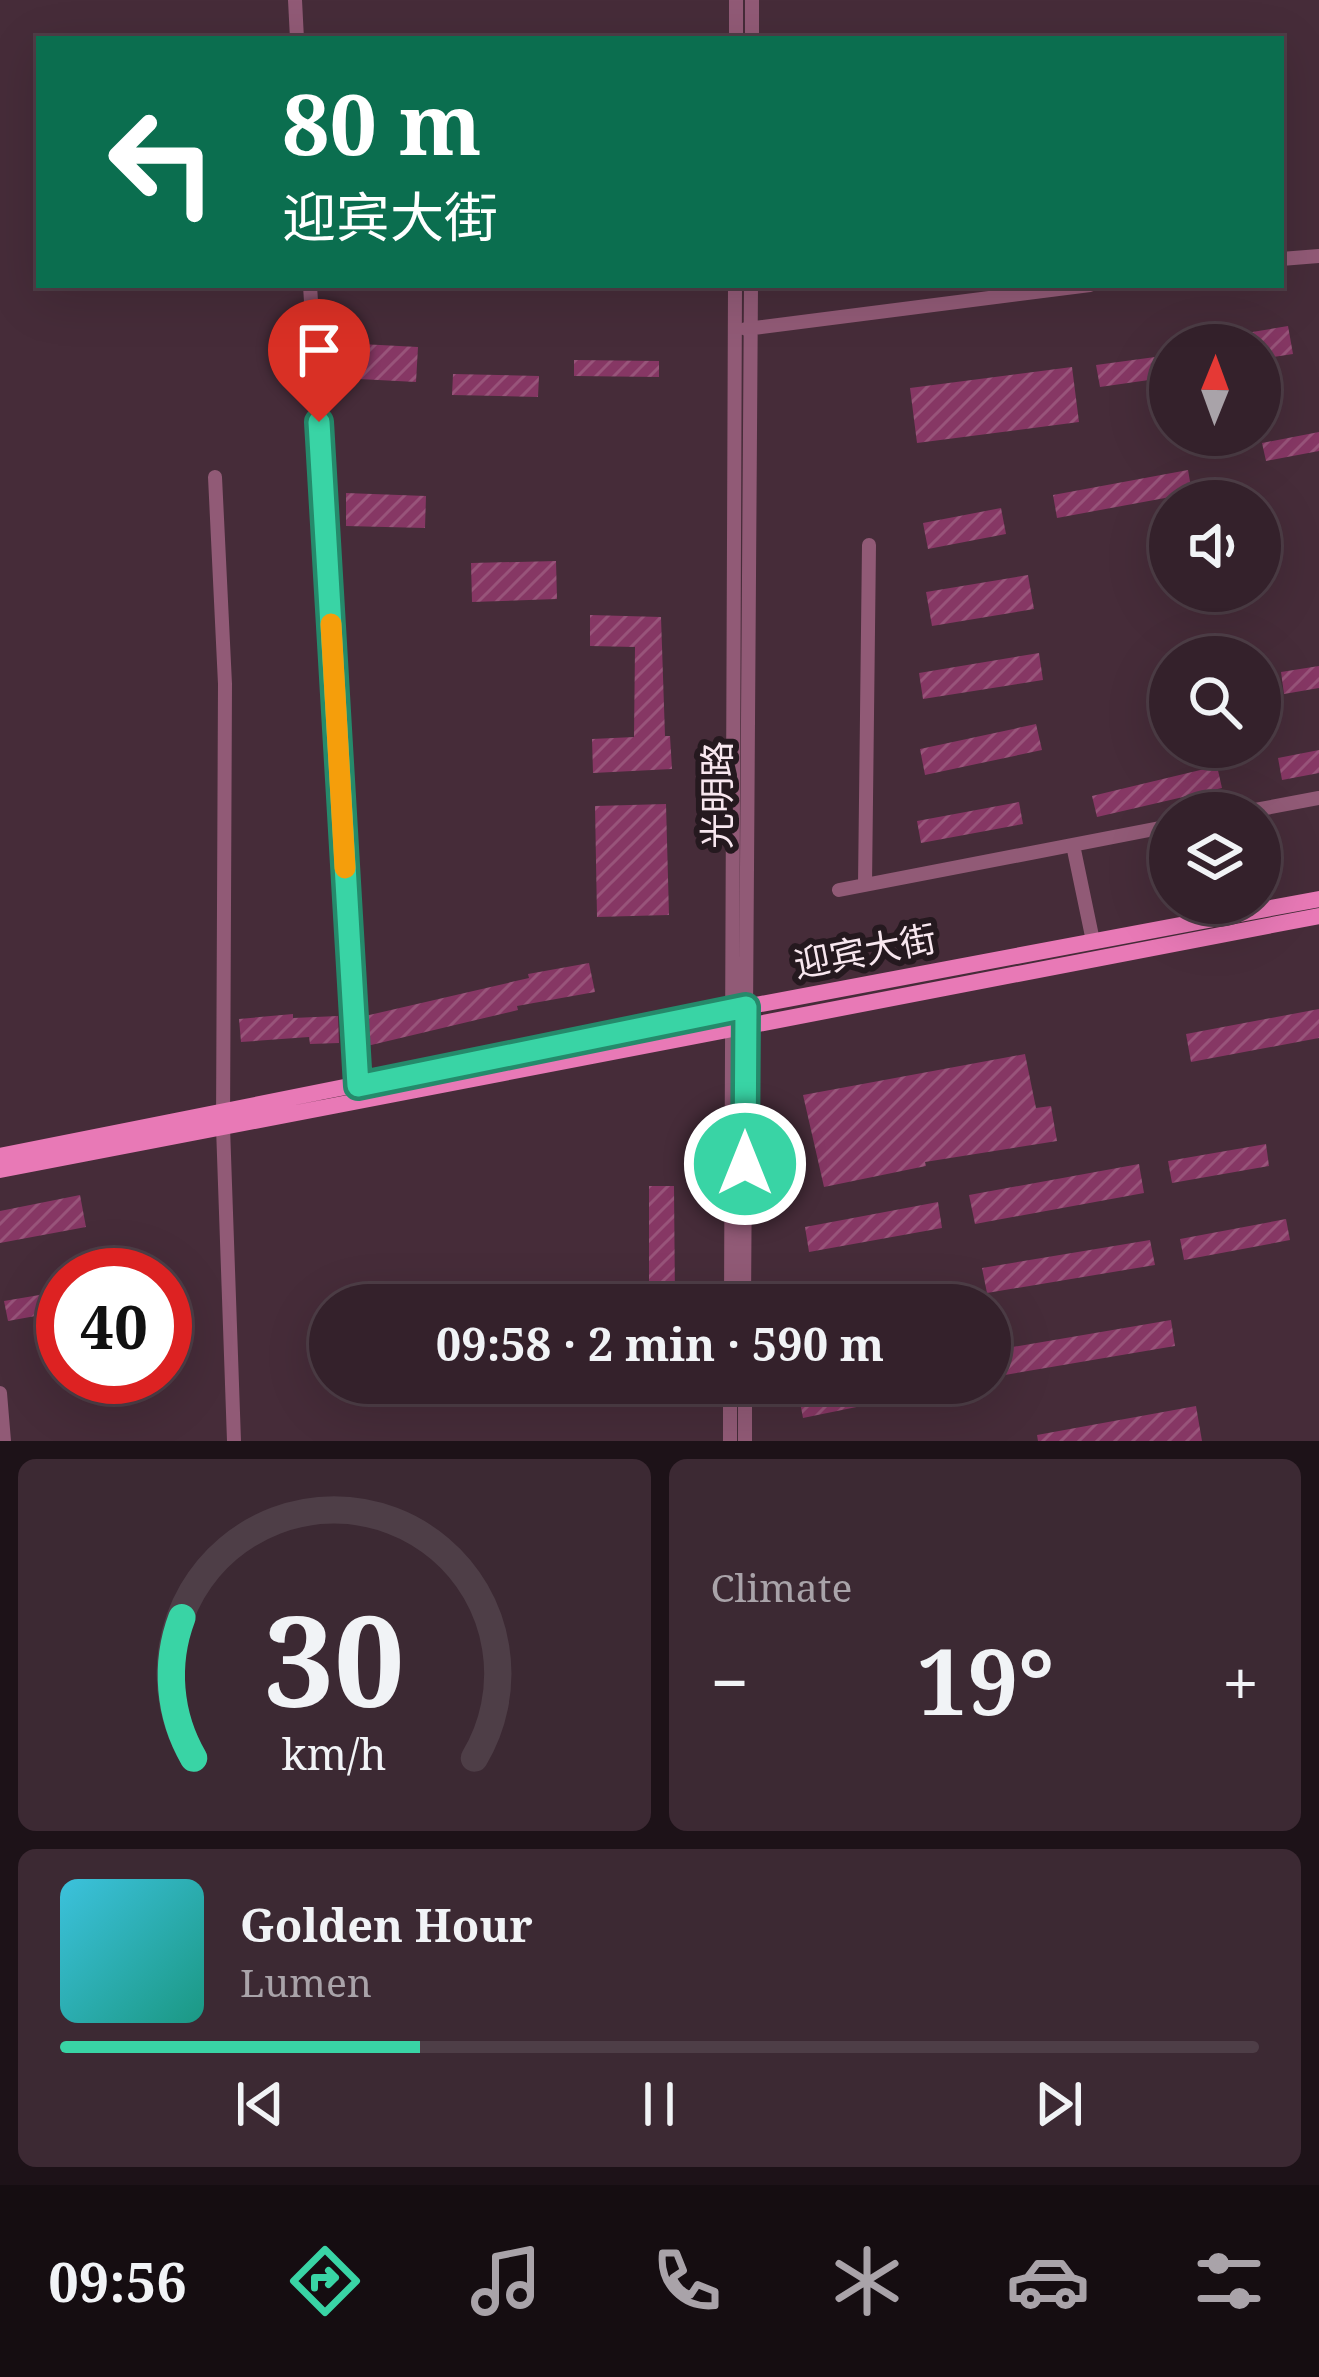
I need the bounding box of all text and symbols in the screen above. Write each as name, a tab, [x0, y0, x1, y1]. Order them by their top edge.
text: 80 m	[282, 65, 482, 180]
icon: left	[84, 84, 240, 240]
text: 迎宾大街	[282, 179, 498, 253]
pin	[268, 299, 370, 422]
icon: arrive	[286, 317, 352, 383]
north arrow	[1149, 324, 1281, 456]
map controls	[1149, 324, 1281, 924]
button: sound	[1149, 480, 1281, 612]
button: search	[1149, 636, 1281, 768]
street label: 光明路	[692, 741, 741, 849]
button: layers	[1149, 792, 1281, 924]
street label: 迎宾大街	[790, 913, 940, 988]
position arrow	[682, 1101, 808, 1227]
speed limit sign: 40	[36, 1248, 192, 1404]
text: 09:58 · 2 min · 590 m	[436, 1313, 884, 1374]
text: Climate	[711, 1560, 852, 1613]
text: 30	[264, 1574, 405, 1744]
text: 19°	[917, 1619, 1054, 1741]
text: −	[711, 1636, 749, 1726]
text: +	[1222, 1636, 1259, 1726]
text: km/h	[282, 1724, 387, 1783]
text: Golden Hour	[240, 1894, 533, 1955]
text: Lumen	[240, 1955, 372, 2008]
icon: previous	[227, 2071, 293, 2137]
icon: pause	[626, 2071, 692, 2137]
icon: next	[1026, 2071, 1092, 2137]
icon: directions	[283, 2239, 367, 2323]
icon: music	[464, 2239, 548, 2323]
icon: phone	[645, 2239, 729, 2323]
icon: climate	[825, 2239, 909, 2323]
icon: car	[1006, 2239, 1090, 2323]
icon: filters	[1187, 2239, 1271, 2323]
text: 09:56	[48, 2244, 187, 2318]

